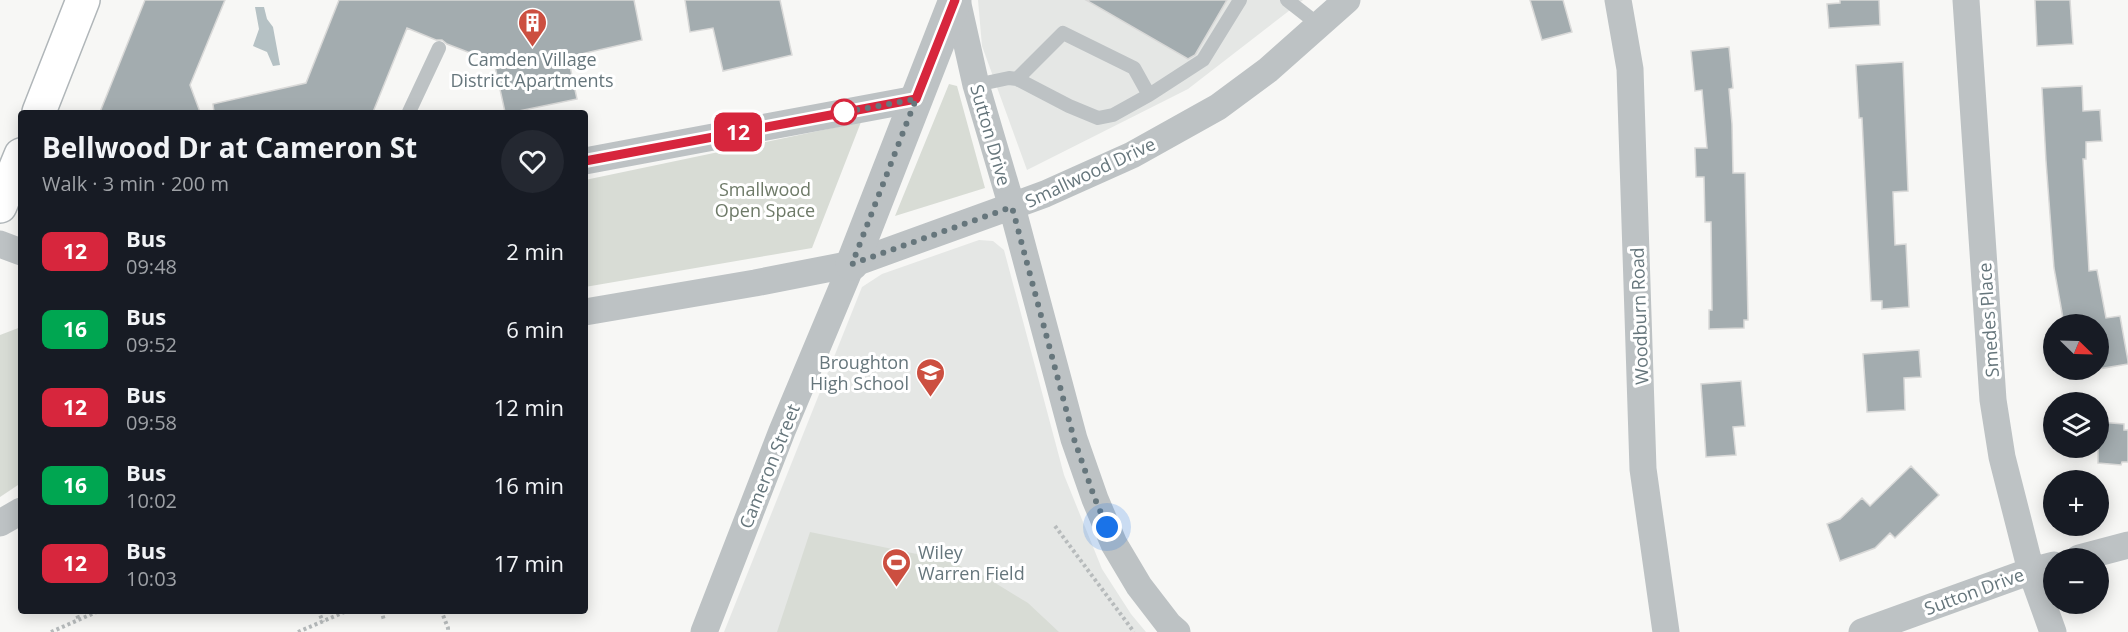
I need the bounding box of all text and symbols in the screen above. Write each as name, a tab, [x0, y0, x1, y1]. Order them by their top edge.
building icon: Camden Village District Apartments	[516, 6, 548, 48]
place label: Camden Village District Apartments	[450, 47, 614, 92]
street label: Sutton Drive	[965, 82, 1017, 188]
unlabelled marker	[831, 99, 857, 125]
line badge: 12	[711, 112, 765, 152]
text: 12	[726, 118, 750, 146]
text: Bellwood Dr at Cameron St	[42, 128, 417, 166]
button: heart	[501, 130, 564, 193]
street label: Smallwood Drive	[1021, 131, 1159, 213]
text: Walk · 3 min · 200 m	[42, 170, 229, 197]
park label: Smallwood Open Space	[715, 177, 815, 222]
text: Bus	[126, 223, 166, 253]
text: 2 min	[506, 236, 564, 266]
text: 12	[63, 237, 87, 265]
street label: Woodburn Road	[1625, 247, 1653, 385]
text: 09:48	[126, 253, 177, 280]
street label: Smedes Place	[1972, 262, 2004, 378]
text: Bus	[126, 301, 166, 331]
text: 6 min	[506, 314, 564, 344]
north arrow	[2043, 314, 2109, 380]
map controls	[2043, 314, 2109, 614]
text: 16	[63, 315, 87, 343]
text: 09:52	[126, 331, 177, 358]
place label: Broughton High School	[810, 350, 909, 395]
school or university icon: Broughton High School	[914, 356, 946, 398]
text: Bus	[126, 379, 166, 409]
text: 12 min	[494, 392, 564, 422]
button: layers	[2043, 392, 2109, 458]
text: 12	[63, 393, 87, 421]
street label: Cameron Street	[733, 400, 805, 532]
text: 09:58	[126, 409, 177, 436]
text: Bus	[126, 457, 166, 487]
text: 16 min	[494, 470, 564, 500]
button: +	[2043, 470, 2109, 536]
text: 16	[63, 471, 87, 499]
text: 10:02	[126, 487, 177, 514]
your location	[1092, 512, 1122, 542]
text: Bus	[126, 535, 166, 565]
place label: Wiley Warren Field	[918, 540, 1025, 585]
sports icon: Wiley Warren Field	[881, 546, 913, 588]
text: 17 min	[494, 548, 564, 578]
button: −	[2043, 548, 2109, 614]
text: 12	[63, 549, 87, 577]
street label: Sutton Drive	[1921, 562, 2027, 620]
text: 10:03	[126, 565, 177, 592]

